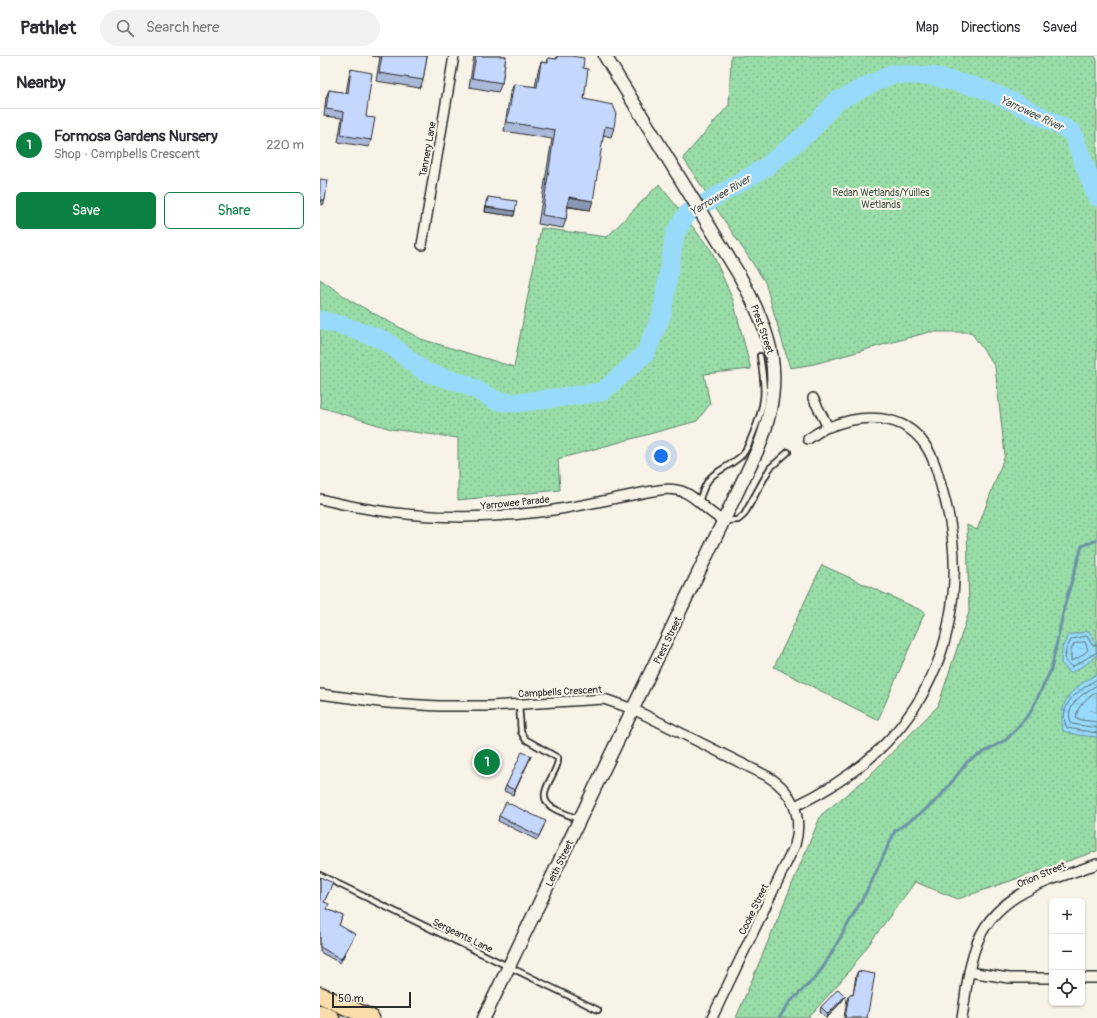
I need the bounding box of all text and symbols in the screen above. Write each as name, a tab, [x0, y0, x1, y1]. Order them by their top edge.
search box	[100, 10, 380, 46]
text: Pathlet	[20, 16, 76, 40]
icon: search	[114, 17, 136, 39]
text: Search here	[146, 18, 219, 37]
text: Map	[916, 19, 939, 36]
text: Directions	[961, 19, 1020, 36]
text: Saved	[1042, 19, 1077, 36]
text: Nearby	[16, 72, 65, 93]
water label: Yarrowee River	[998, 93, 1067, 135]
street label: Tannery Lane	[417, 120, 439, 178]
text: Formosa Gardens Nursery	[54, 127, 218, 146]
text: 1	[26, 137, 32, 153]
text: 220 m	[266, 137, 304, 153]
text: Shop · Campbells Crescent	[54, 146, 200, 162]
water label: Yarrowee River	[688, 171, 755, 219]
park label: Redan Wetlands/Yuilles Wetlands	[832, 187, 930, 211]
button: Save	[16, 192, 156, 229]
button: Share	[164, 192, 304, 229]
street label: Prest Street	[748, 303, 776, 356]
your location	[651, 446, 671, 466]
street label: Yarrowee Parade	[479, 493, 550, 513]
street label: Prest Street	[651, 614, 685, 666]
street label: Campbells Crescent	[518, 684, 603, 700]
pin: 1	[474, 747, 500, 777]
street label: Leith Street	[543, 837, 577, 889]
street label: Orion Street	[1015, 859, 1069, 891]
street label: Cooke Street	[736, 881, 772, 937]
map controls	[1049, 898, 1085, 1006]
button: +	[1049, 898, 1085, 934]
street label: Sergeants Lane	[431, 916, 495, 956]
button: −	[1049, 934, 1085, 970]
button: locate	[1049, 970, 1085, 1006]
scale bar	[332, 990, 411, 1009]
text: 50 m	[338, 992, 364, 1005]

